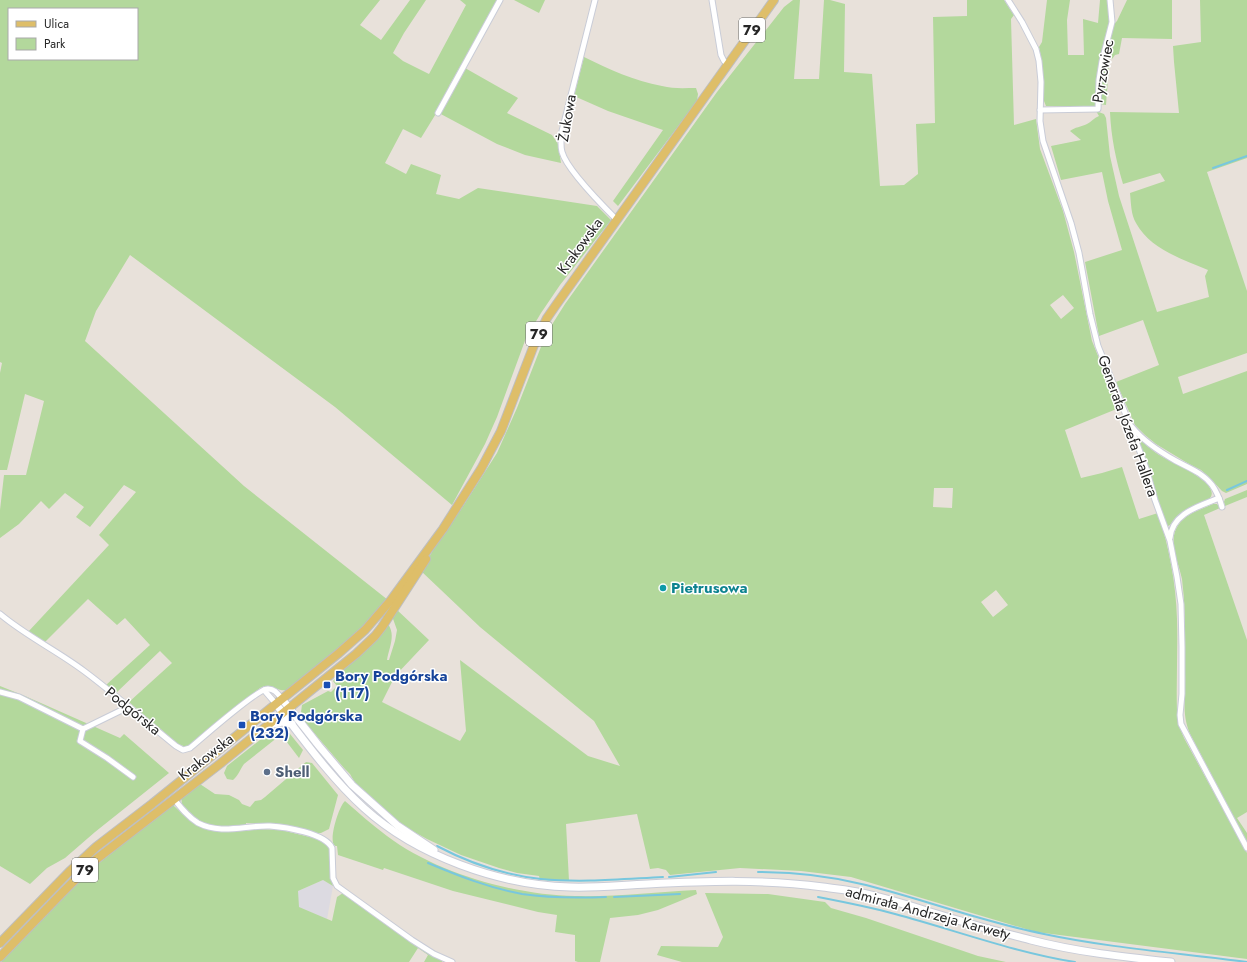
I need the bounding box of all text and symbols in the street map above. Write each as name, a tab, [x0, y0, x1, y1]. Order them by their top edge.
legend	[8, 8, 138, 60]
text: Ulica	[44, 15, 69, 33]
road number: 79	[739, 18, 765, 42]
text: Park	[44, 35, 66, 53]
street label: Pyrzowiec	[1087, 38, 1119, 104]
street label: Żukowa	[552, 93, 582, 143]
street label: Krakowska	[552, 213, 608, 279]
road number: 79	[526, 322, 552, 346]
street label: Generała Józefa Hallera	[1092, 352, 1164, 500]
place label: Pietrusowa	[671, 577, 748, 599]
marker: Pietrusowa	[658, 583, 668, 593]
place label: Bory Podgórska (117)	[335, 665, 448, 704]
marker: Bory Podgórska (117)	[322, 680, 332, 690]
street label: Podgórska	[100, 682, 166, 740]
place label: Bory Podgórska (232)	[250, 705, 363, 744]
marker: Bory Podgórska (232)	[237, 720, 247, 730]
street label: Krakowska	[174, 728, 238, 786]
place label: Shell	[275, 761, 310, 783]
marker: Shell	[262, 767, 272, 777]
road number: 79	[72, 858, 98, 882]
street label: admirała Andrzeja Karwety	[843, 880, 1013, 946]

